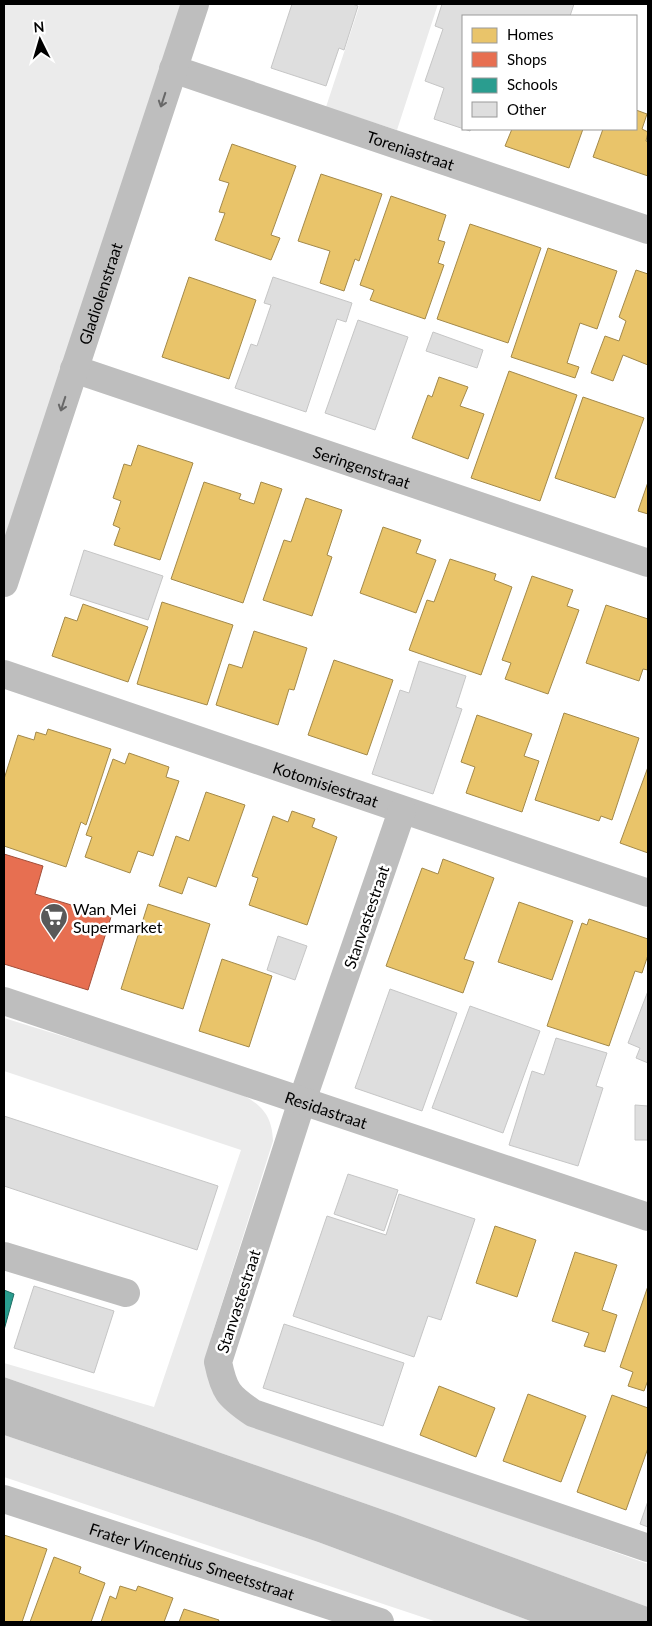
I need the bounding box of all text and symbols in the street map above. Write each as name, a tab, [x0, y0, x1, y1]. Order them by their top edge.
north arrow	[15, 15, 65, 65]
legend	[462, 15, 637, 130]
text: N	[33, 18, 45, 35]
text: Homes	[507, 25, 553, 43]
text: Shops	[507, 50, 547, 68]
text: Schools	[507, 75, 558, 93]
one-way arrow	[158, 91, 167, 107]
text: Other	[507, 100, 547, 118]
street label: Toreniastraat	[364, 126, 457, 173]
street label: Gladiolenstraat	[74, 240, 125, 347]
one-way arrow	[58, 395, 67, 411]
street label: Seringenstraat	[311, 441, 413, 492]
street label: Kotomisiestraat	[271, 757, 381, 810]
street label: Stanvastestraat	[339, 863, 393, 971]
place label: Wan Mei Supermarket	[73, 899, 163, 936]
supermarket icon: Wan Mei Supermarket	[39, 902, 69, 941]
street label: Residastraat	[283, 1086, 370, 1132]
street label: Stanvastestraat	[212, 1247, 264, 1355]
street label: Frater Vincentius Smeetsstraat	[87, 1518, 297, 1603]

